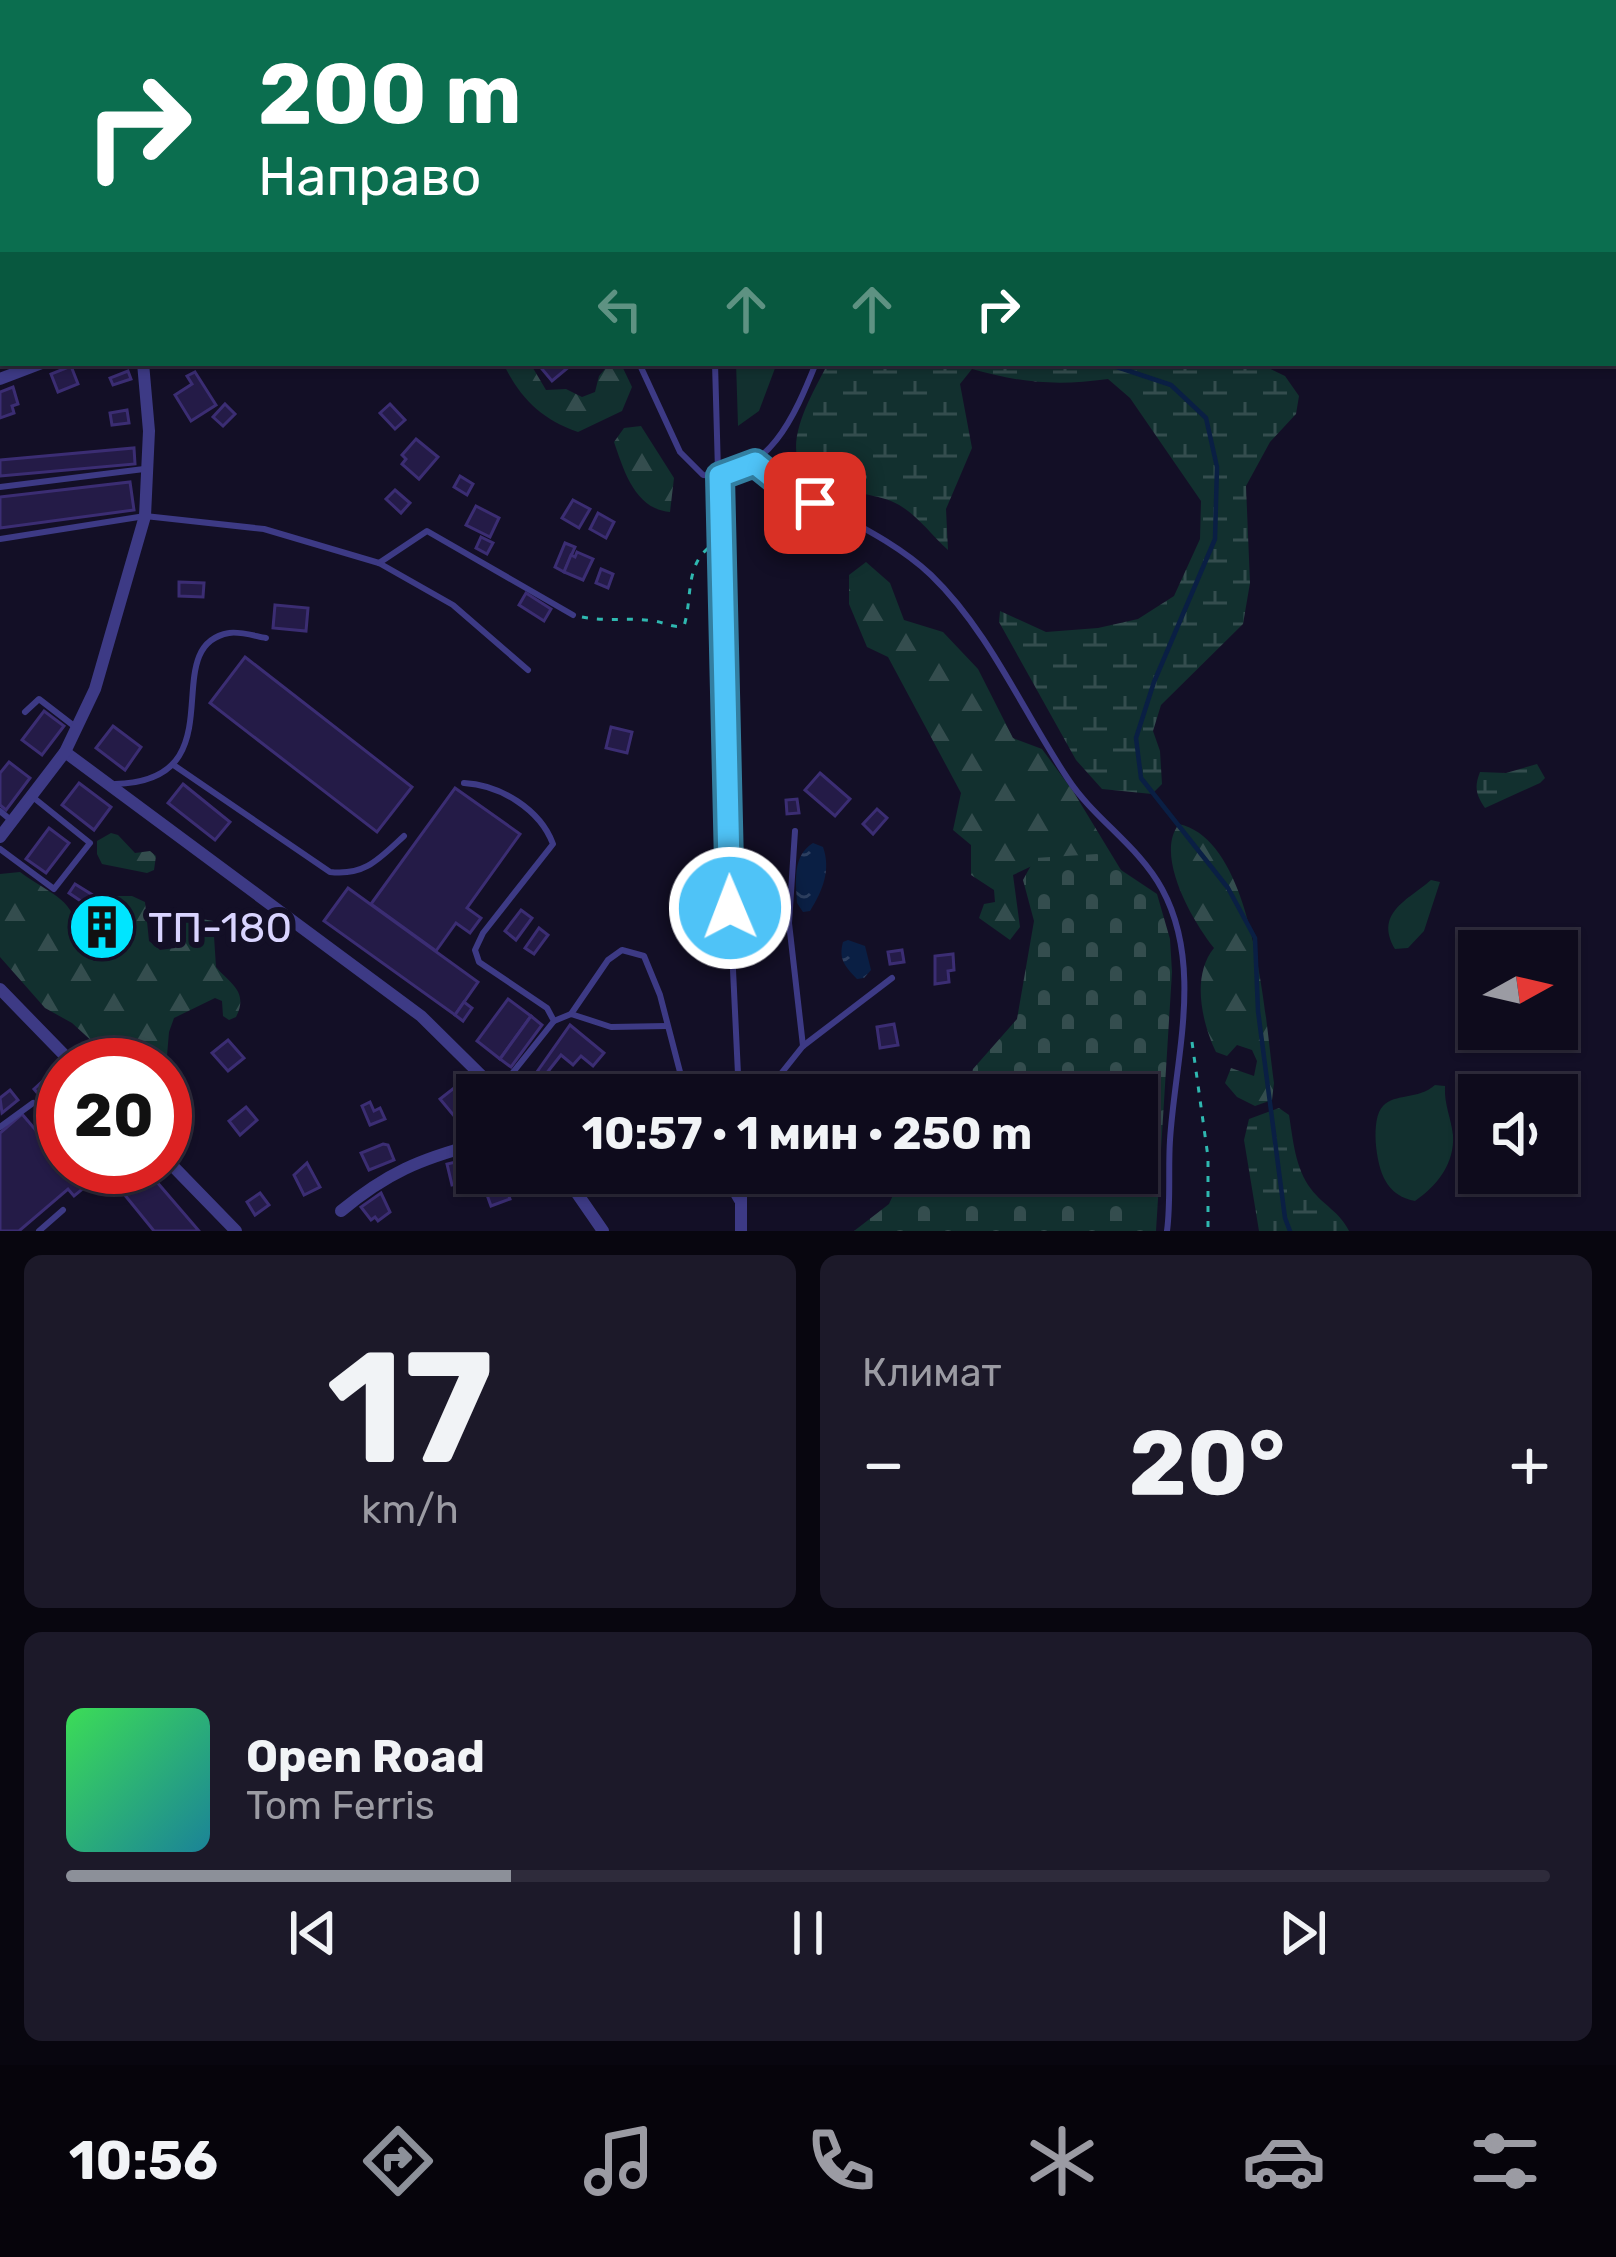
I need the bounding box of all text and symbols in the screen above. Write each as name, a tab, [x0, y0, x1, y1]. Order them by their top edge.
text: 200 m	[258, 44, 522, 144]
icon: right	[60, 48, 216, 204]
text: Направо	[258, 145, 482, 209]
icon: left	[587, 276, 653, 342]
icon: ahead	[713, 276, 779, 342]
icon: ahead	[839, 276, 905, 342]
icon: right	[965, 276, 1031, 342]
pin	[764, 452, 866, 554]
icon: arrive	[782, 470, 848, 536]
position arrow	[667, 845, 793, 971]
building icon: ТП-180	[67, 892, 137, 962]
place label: ТП-180	[148, 903, 292, 953]
north arrow	[1458, 930, 1578, 1050]
map controls	[1458, 930, 1578, 1194]
speed limit sign: 20	[36, 1038, 192, 1194]
button: sound	[1458, 1074, 1578, 1194]
text: 10:57 · 1 мин · 250 m	[582, 1107, 1032, 1160]
text: 17	[327, 1316, 493, 1501]
text: Климат	[862, 1350, 1001, 1396]
text: 20°	[1129, 1410, 1285, 1517]
text: −	[862, 1424, 905, 1503]
text: +	[1509, 1424, 1550, 1503]
text: km/h	[361, 1487, 459, 1533]
text: Open Road	[246, 1730, 485, 1783]
text: Tom Ferris	[246, 1783, 435, 1829]
icon: previous	[280, 1900, 346, 1966]
icon: pause	[775, 1900, 841, 1966]
icon: next	[1270, 1900, 1336, 1966]
icon: directions	[356, 2119, 440, 2203]
icon: music	[577, 2119, 661, 2203]
icon: phone	[799, 2119, 883, 2203]
icon: climate	[1020, 2119, 1104, 2203]
icon: car	[1242, 2119, 1326, 2203]
icon: filters	[1463, 2119, 1547, 2203]
text: 10:56	[69, 2129, 218, 2193]

